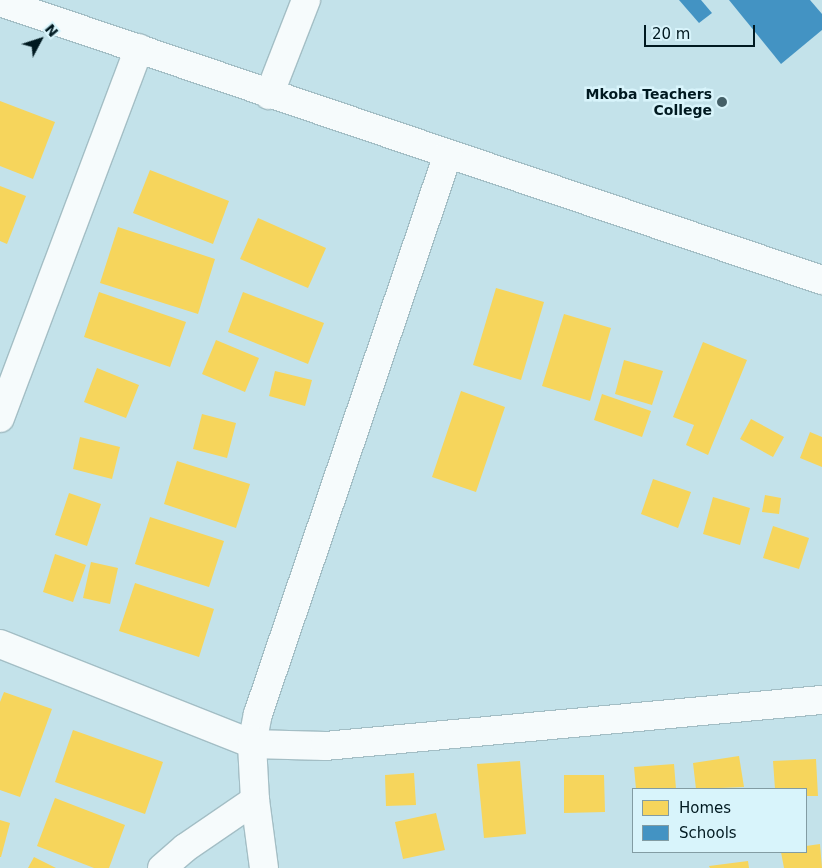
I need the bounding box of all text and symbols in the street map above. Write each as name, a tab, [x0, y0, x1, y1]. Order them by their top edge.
north arrow	[15, 15, 65, 65]
scale bar	[647, 15, 758, 47]
text: N	[42, 21, 61, 40]
text: 20 m	[652, 25, 690, 43]
place label: Mkoba Teachers College	[586, 86, 712, 118]
marker: Mkoba Teachers College	[716, 96, 728, 108]
legend	[632, 788, 807, 853]
text: Homes	[679, 799, 731, 817]
text: Schools	[679, 824, 737, 842]

